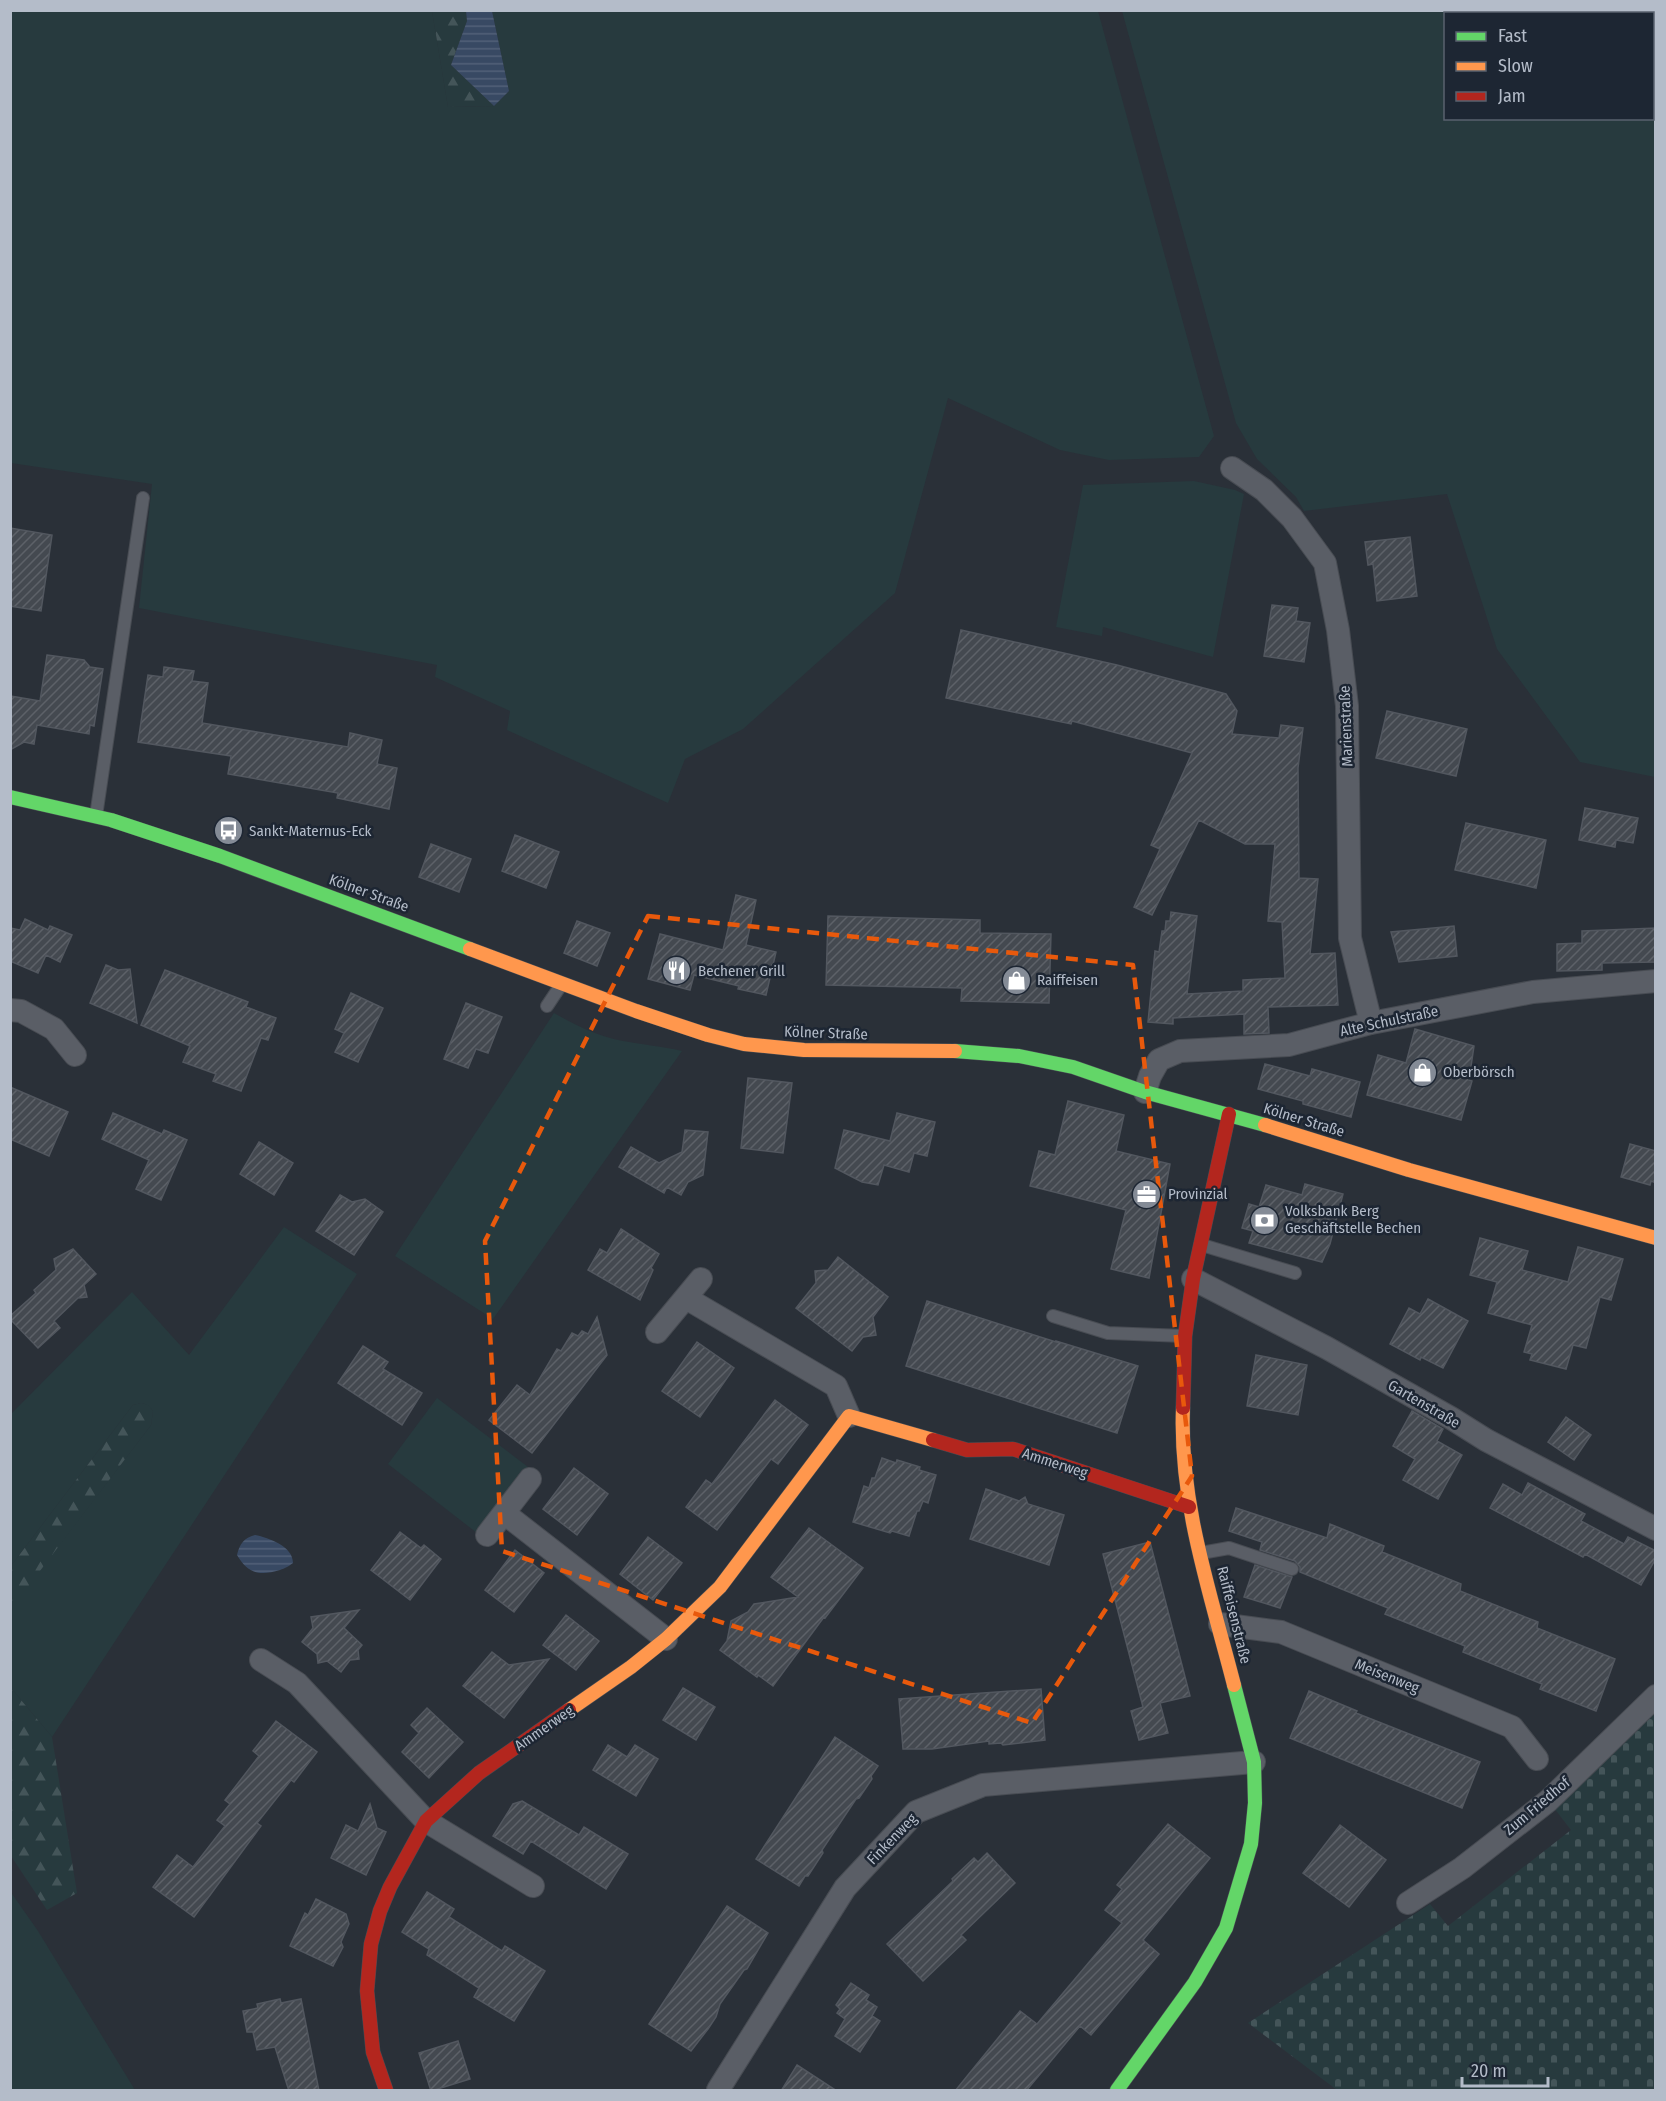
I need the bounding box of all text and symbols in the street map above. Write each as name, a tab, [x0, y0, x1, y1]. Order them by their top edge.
legend	[1444, 12, 1654, 120]
text: Fast	[1498, 25, 1527, 47]
text: Slow	[1498, 55, 1533, 77]
text: Jam	[1498, 85, 1526, 107]
street label: Marienstraße	[1336, 685, 1356, 767]
bus stop icon: Sankt-Maternus-Eck	[212, 815, 244, 847]
place label: Sankt-Maternus-Eck	[249, 822, 372, 840]
street label: Kölner Straße	[327, 870, 411, 916]
restaurant icon: Bechener Grill	[661, 955, 693, 987]
place label: Bechener Grill	[698, 962, 785, 980]
shop icon: Raiffeisen	[1000, 964, 1032, 996]
place label: Raiffeisen	[1037, 971, 1098, 989]
street label: Alte Schulstraße	[1338, 1002, 1440, 1040]
street label: Kölner Straße	[784, 1023, 868, 1043]
shop icon: Oberbörsch	[1406, 1056, 1438, 1088]
place label: Oberbörsch	[1443, 1063, 1515, 1081]
street label: Kölner Straße	[1261, 1099, 1347, 1141]
office icon: Provinzial	[1131, 1178, 1163, 1210]
place label: Provinzial	[1168, 1185, 1227, 1203]
place label: Volksbank Berg Geschäftstelle Bechen	[1285, 1202, 1421, 1237]
bank icon: Volksbank Berg Geschäftstelle Bechen	[1248, 1204, 1280, 1236]
street label: Gartenstraße	[1385, 1376, 1463, 1432]
street label: Ammerweg	[1020, 1444, 1090, 1482]
street label: Raiffeisenstraße	[1213, 1564, 1255, 1666]
street label: Meisenweg	[1352, 1655, 1422, 1697]
street label: Ammerweg	[511, 1701, 577, 1755]
street label: Zum Friedhof	[1500, 1772, 1575, 1839]
street label: Finkenweg	[863, 1810, 921, 1868]
scale bar	[1462, 2050, 1548, 2088]
text: 20 m	[1471, 2060, 1506, 2082]

